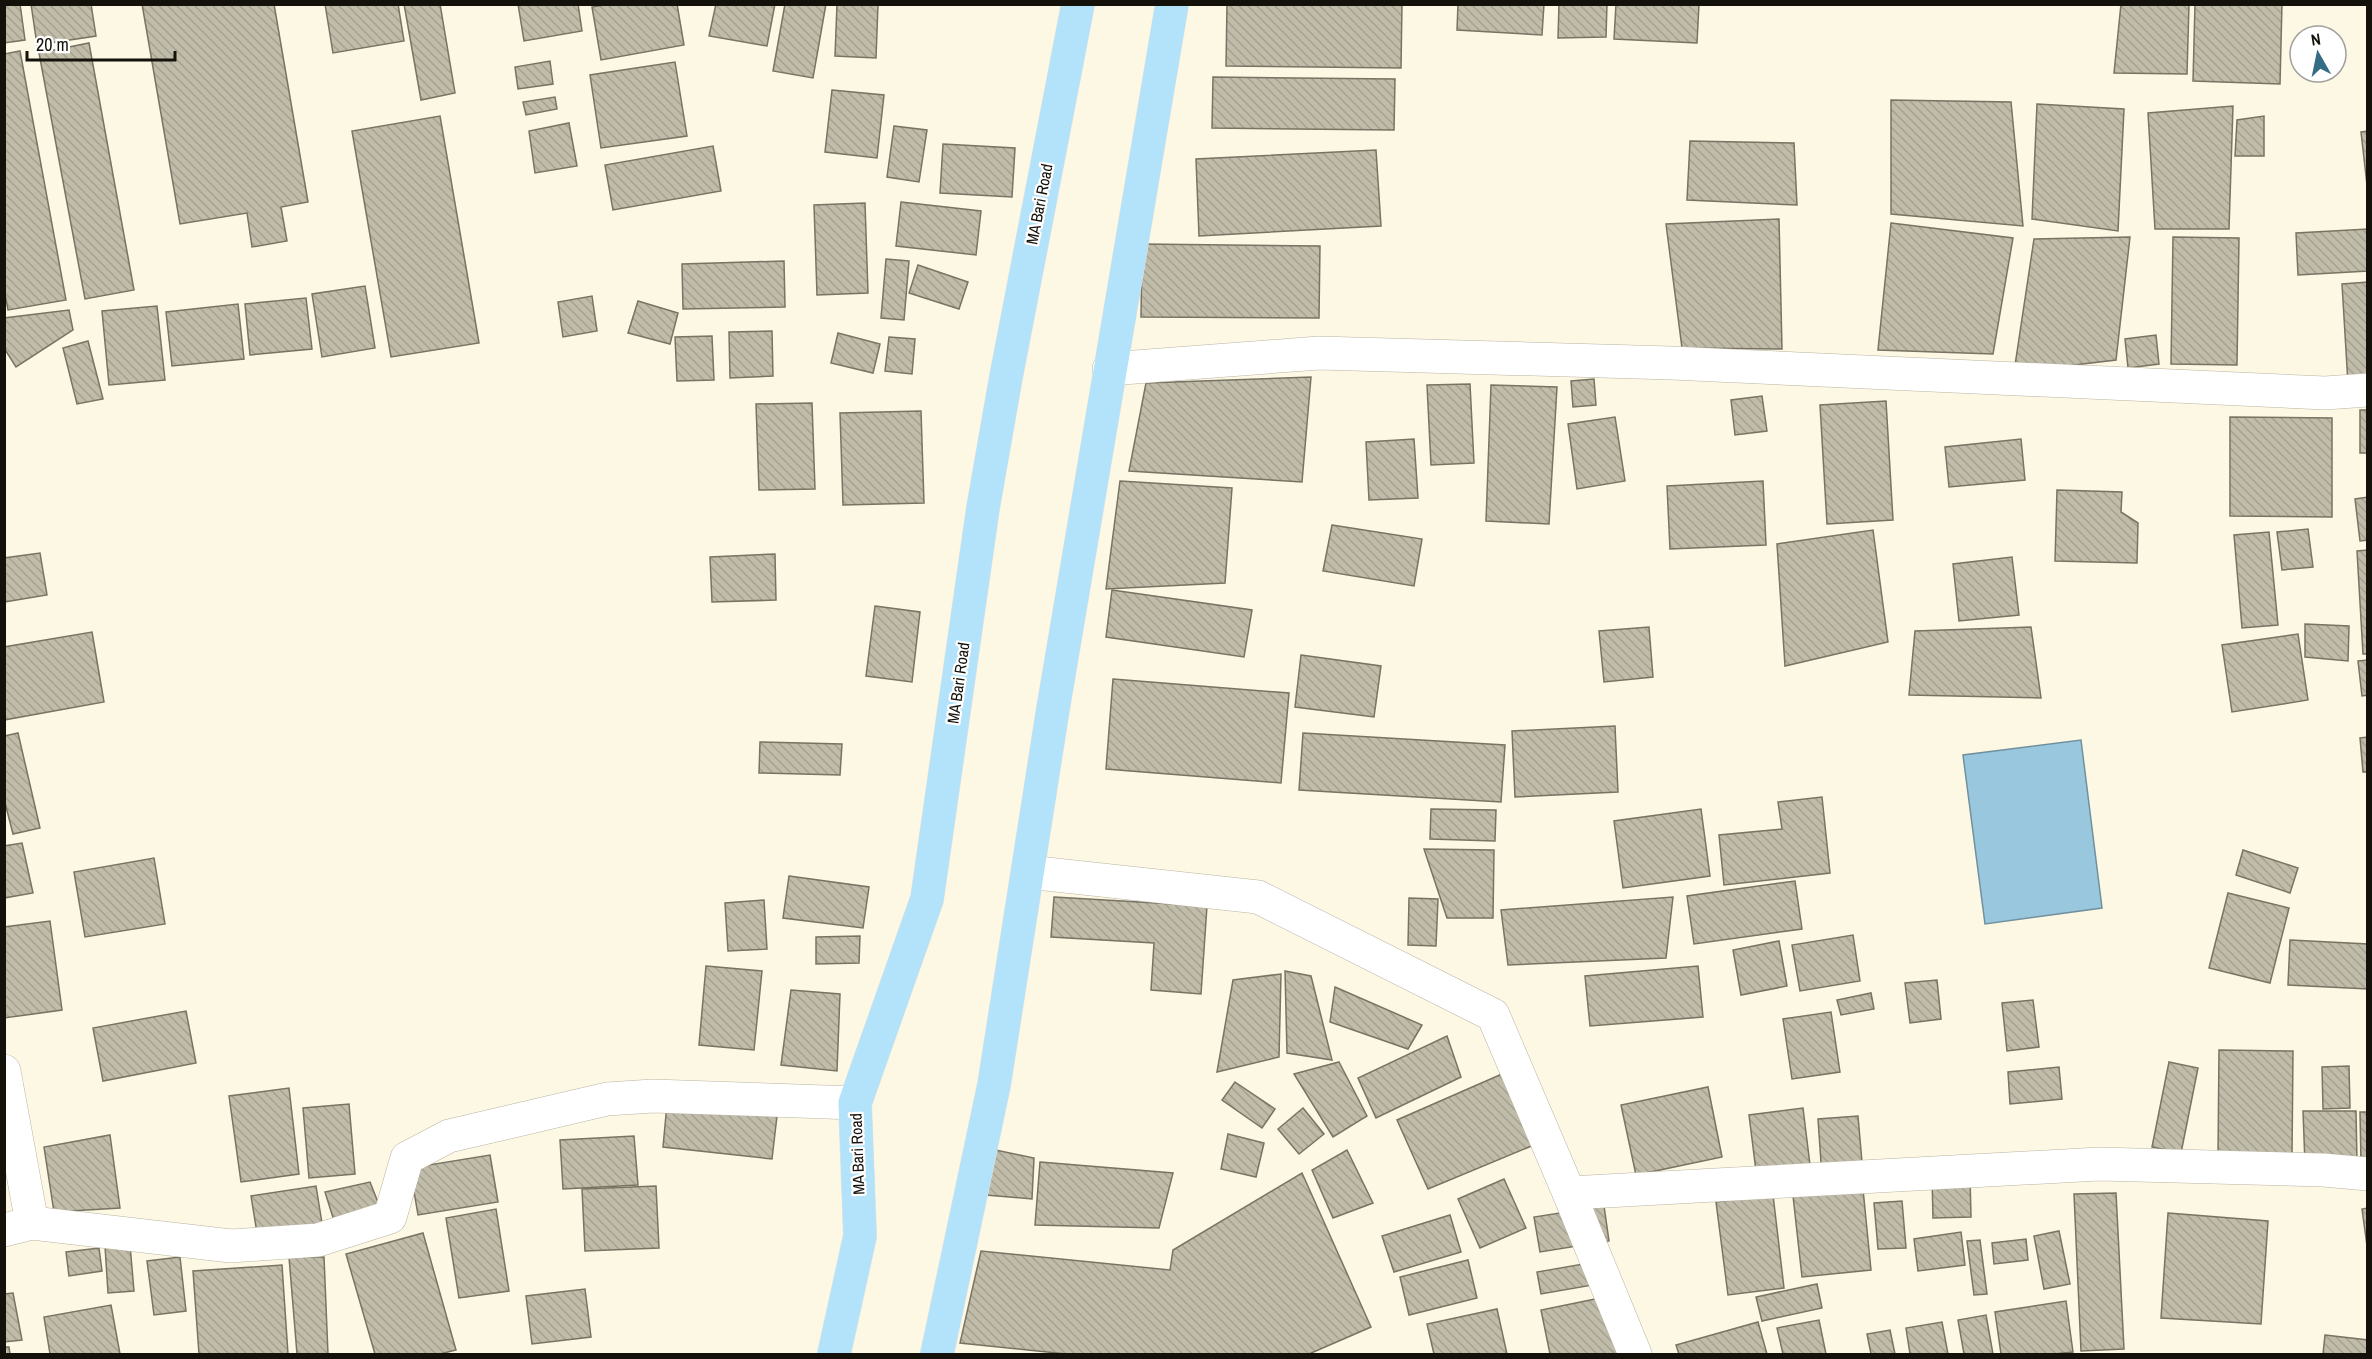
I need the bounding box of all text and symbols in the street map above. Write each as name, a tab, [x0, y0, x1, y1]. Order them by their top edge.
scale bar	[27, 24, 176, 62]
north arrow	[2288, 24, 2348, 84]
text: N	[2309, 28, 2322, 51]
text: 20 m	[36, 32, 69, 57]
street label: MA Bari Road	[1020, 162, 1058, 246]
street label: MA Bari Road	[941, 641, 975, 725]
street label: MA Bari Road	[845, 1113, 869, 1195]

